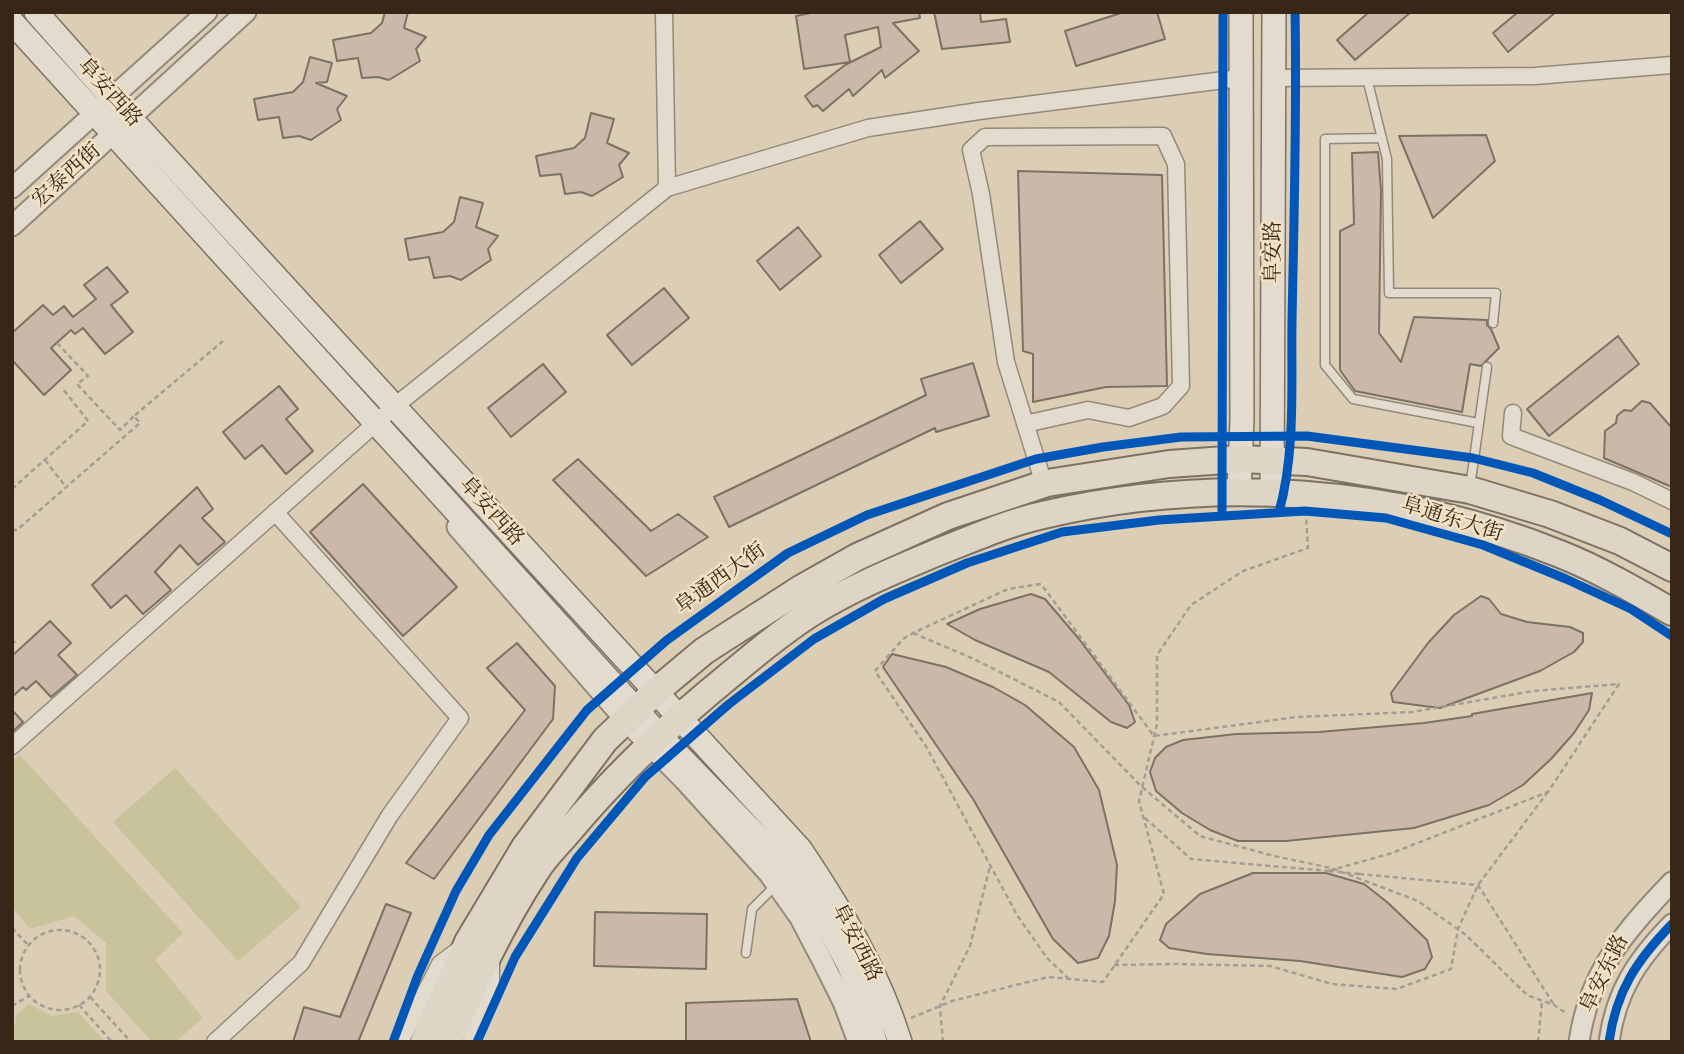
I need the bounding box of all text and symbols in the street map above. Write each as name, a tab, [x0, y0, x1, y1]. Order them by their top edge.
street label: 阜安西路	[72, 53, 146, 133]
street label: 宏泰西街	[27, 139, 107, 213]
street label: 阜安路	[1261, 221, 1287, 283]
street label: 阜安西路	[454, 472, 528, 552]
street label: 阜通东大街	[1398, 493, 1506, 547]
street label: 阜通西大街	[671, 538, 771, 620]
street label: 阜安西路	[826, 900, 886, 986]
street label: 阜安东路	[1575, 931, 1635, 1017]

